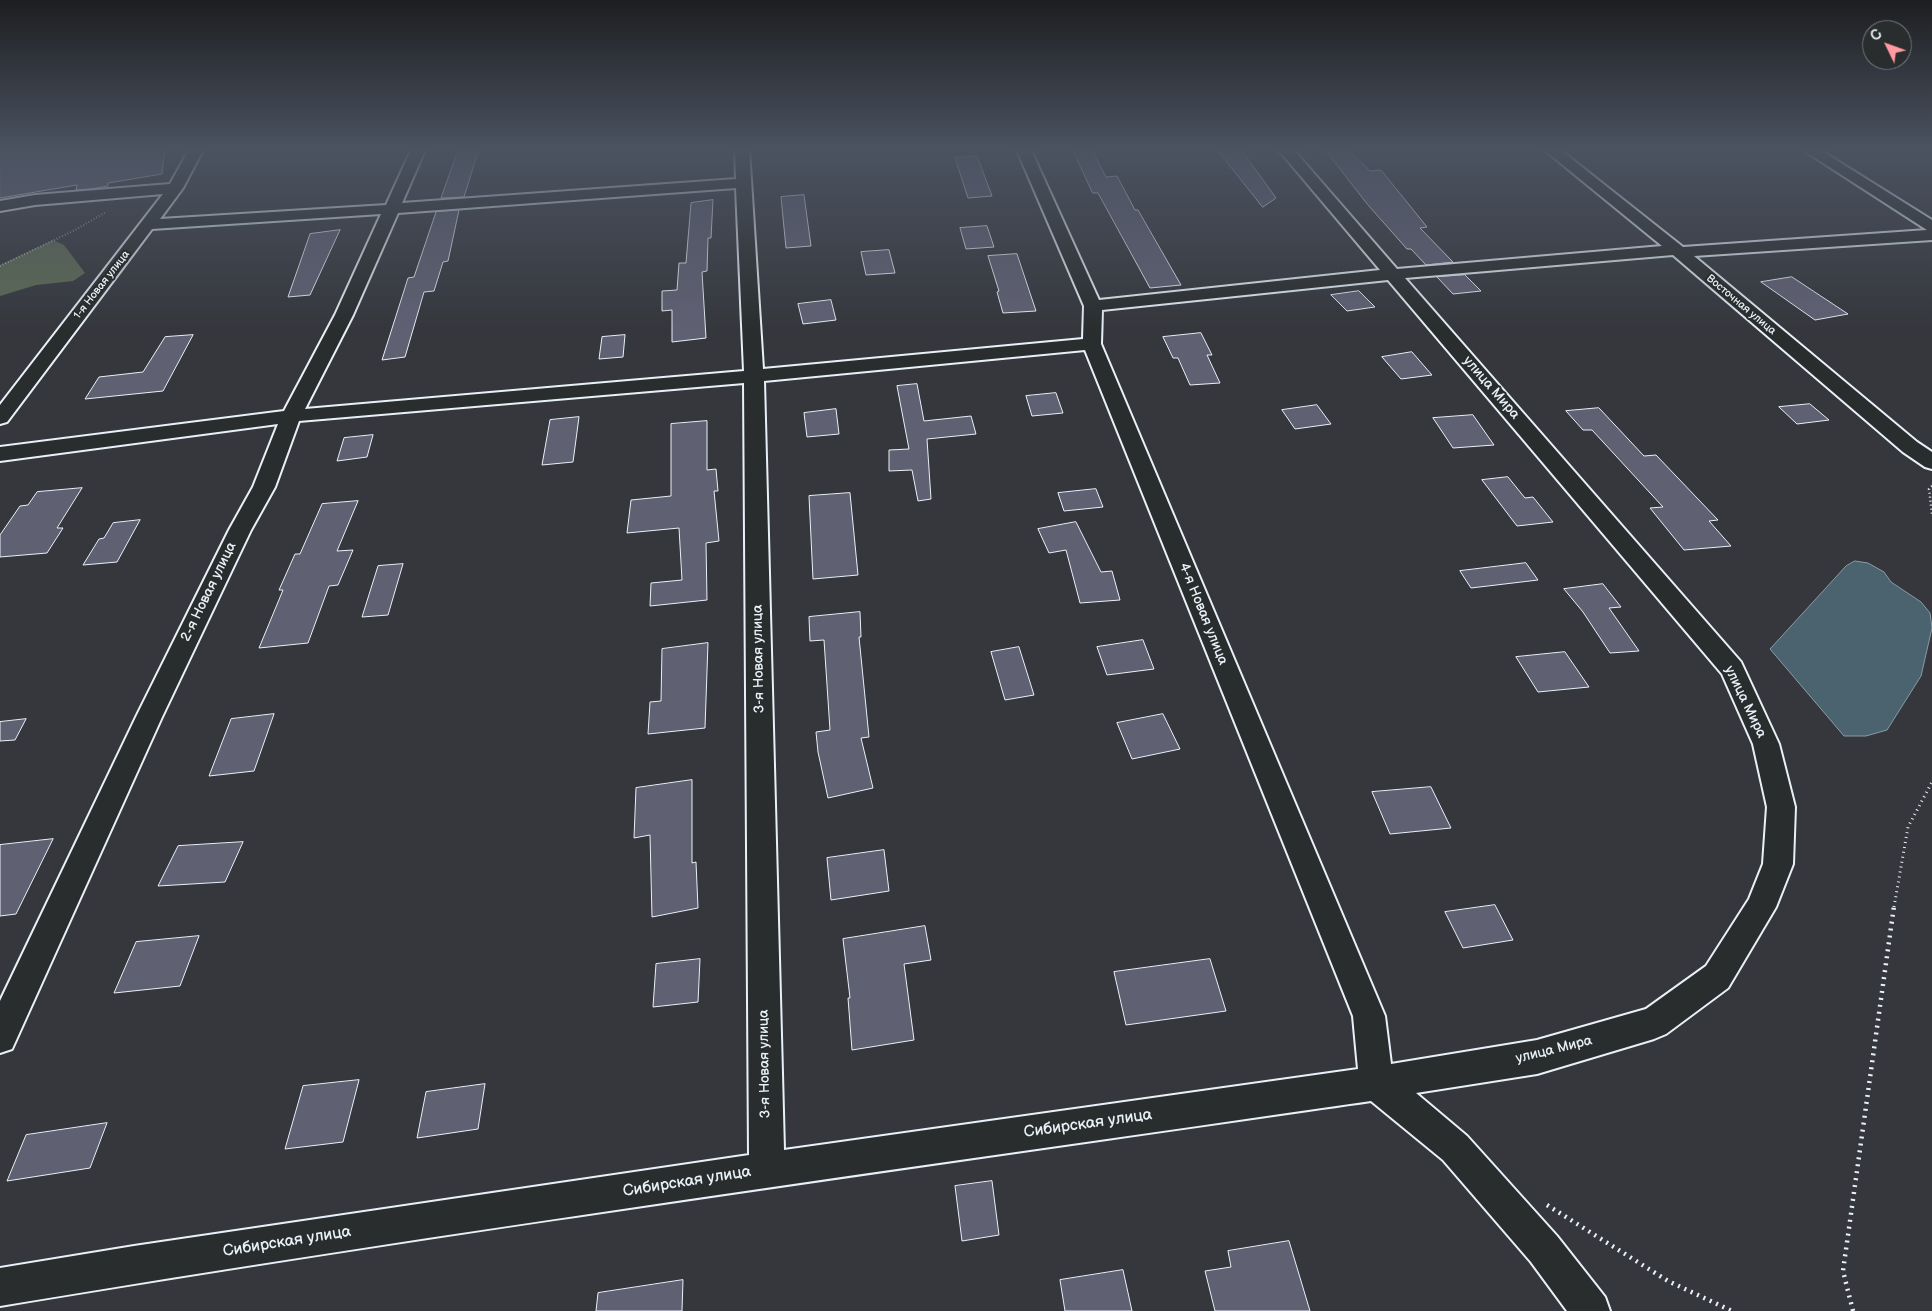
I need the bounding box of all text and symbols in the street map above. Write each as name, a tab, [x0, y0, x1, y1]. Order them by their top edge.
north arrow	[1862, 20, 1912, 70]
text: С	[1867, 26, 1886, 45]
street label: 1-я Новая улица	[71, 248, 133, 322]
street label: Восточная улица	[1704, 272, 1778, 338]
street label: улица Мира	[1459, 353, 1523, 423]
street label: 2-я Новая улица	[178, 540, 240, 644]
street label: 4-я Новая улица	[1175, 560, 1231, 668]
street label: 3-я Новая улица	[750, 604, 768, 714]
street label: улица Мира	[1720, 663, 1770, 741]
street label: 3-я Новая улица	[756, 1009, 774, 1119]
street label: улица Мира	[1514, 1032, 1594, 1068]
street label: Сибирская улица	[1023, 1105, 1153, 1143]
street label: Сибирская улица	[622, 1162, 752, 1202]
street label: Сибирская улица	[222, 1222, 352, 1262]

